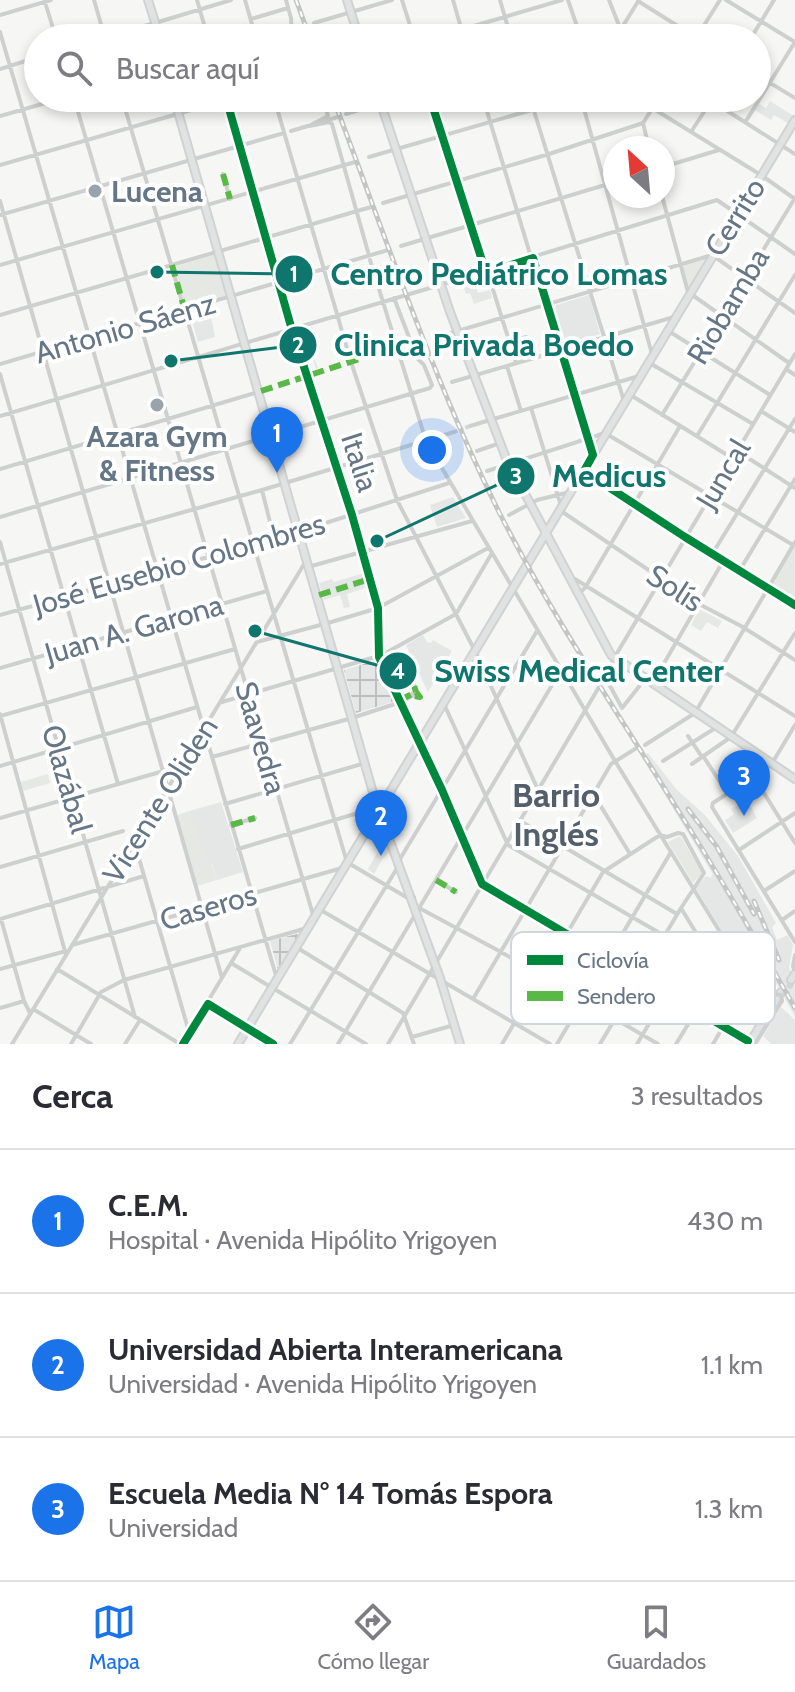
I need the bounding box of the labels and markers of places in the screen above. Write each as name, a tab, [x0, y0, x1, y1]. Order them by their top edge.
place label: Lucena	[111, 173, 203, 210]
marker: Lucena	[86, 182, 104, 200]
callout: Centro Pediátrico Lomas	[274, 246, 683, 302]
callout: Clinica Privada Boedo	[278, 317, 650, 373]
marker: Azara Gym & Fitness	[148, 396, 166, 414]
pin: 1	[251, 407, 303, 473]
place label: Azara Gym & Fitness	[86, 418, 228, 489]
callout: Medicus	[496, 448, 683, 504]
callout: Swiss Medical Center	[378, 643, 740, 699]
pin: 3	[718, 750, 770, 816]
pin: 2	[355, 790, 407, 856]

